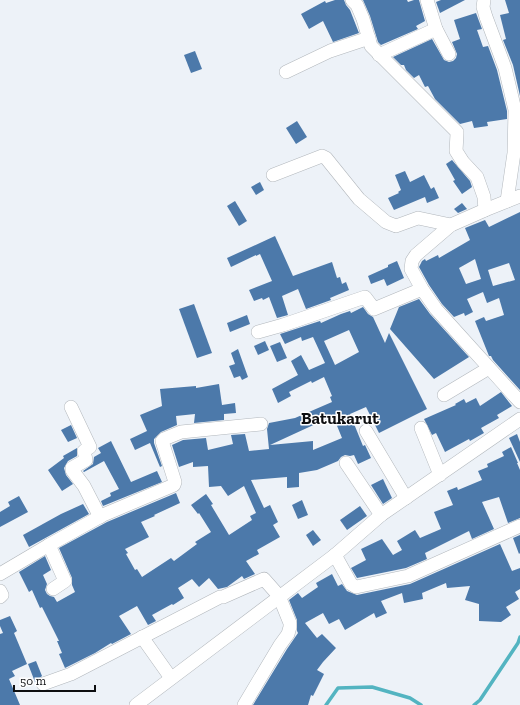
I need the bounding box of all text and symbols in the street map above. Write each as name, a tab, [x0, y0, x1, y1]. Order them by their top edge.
district label: Batukarut	[301, 408, 379, 428]
scale bar	[14, 667, 95, 693]
text: 50 m	[20, 674, 47, 688]

